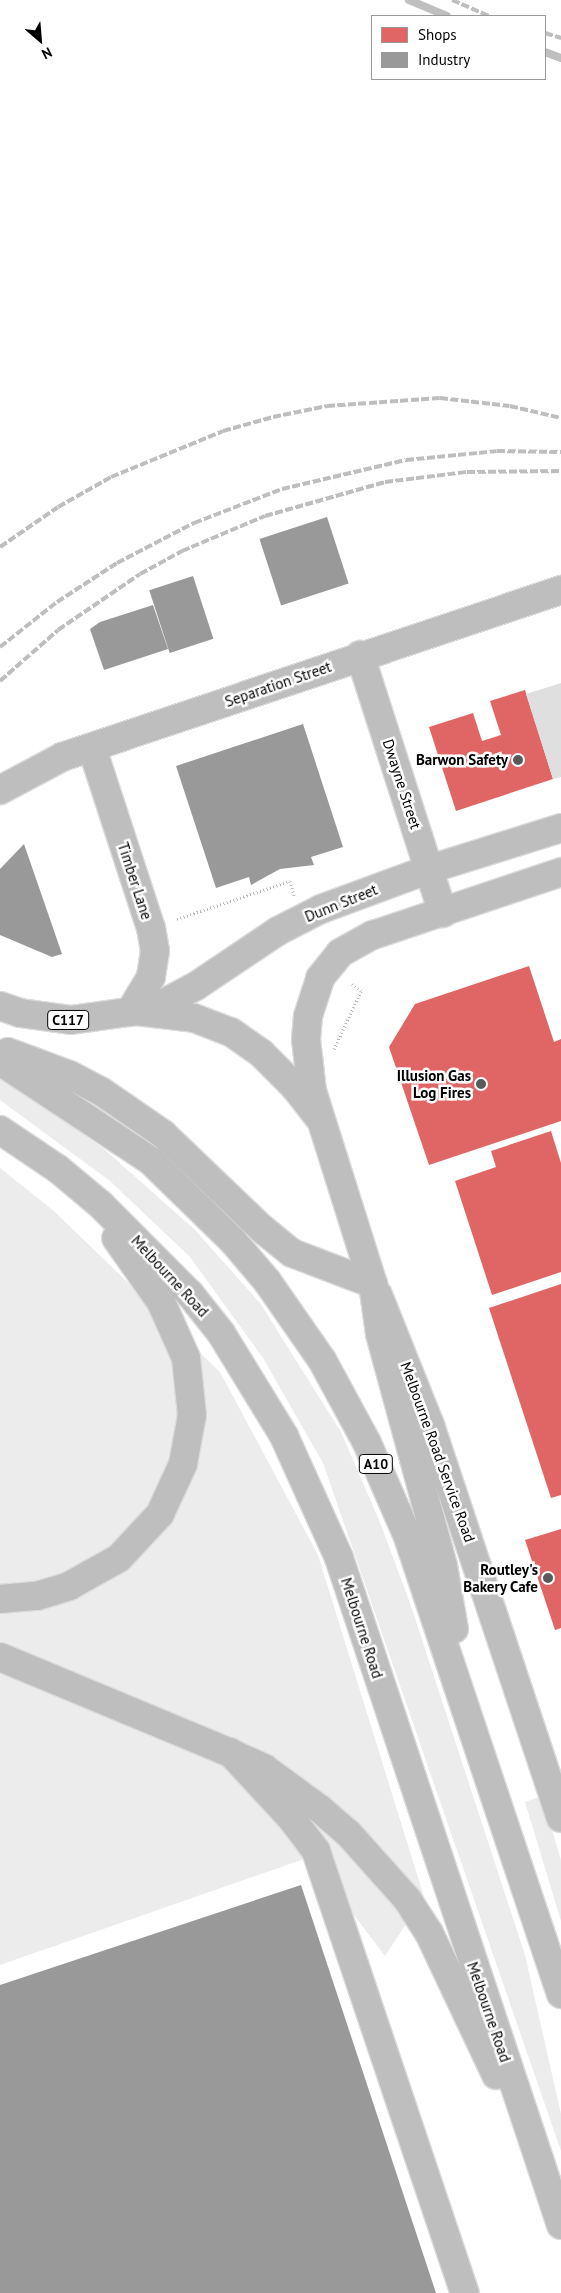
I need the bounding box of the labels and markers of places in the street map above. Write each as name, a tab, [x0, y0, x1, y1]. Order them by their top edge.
place label: Barwon Safety	[416, 751, 508, 769]
marker: Barwon Safety	[512, 754, 524, 766]
place label: Illusion Gas Log Fires	[397, 1066, 471, 1101]
marker: Illusion Gas Log Fires	[475, 1078, 487, 1090]
place label: Routley's Bakery Cafe	[463, 1560, 538, 1595]
marker: Routley's Bakery Cafe	[542, 1572, 554, 1584]

